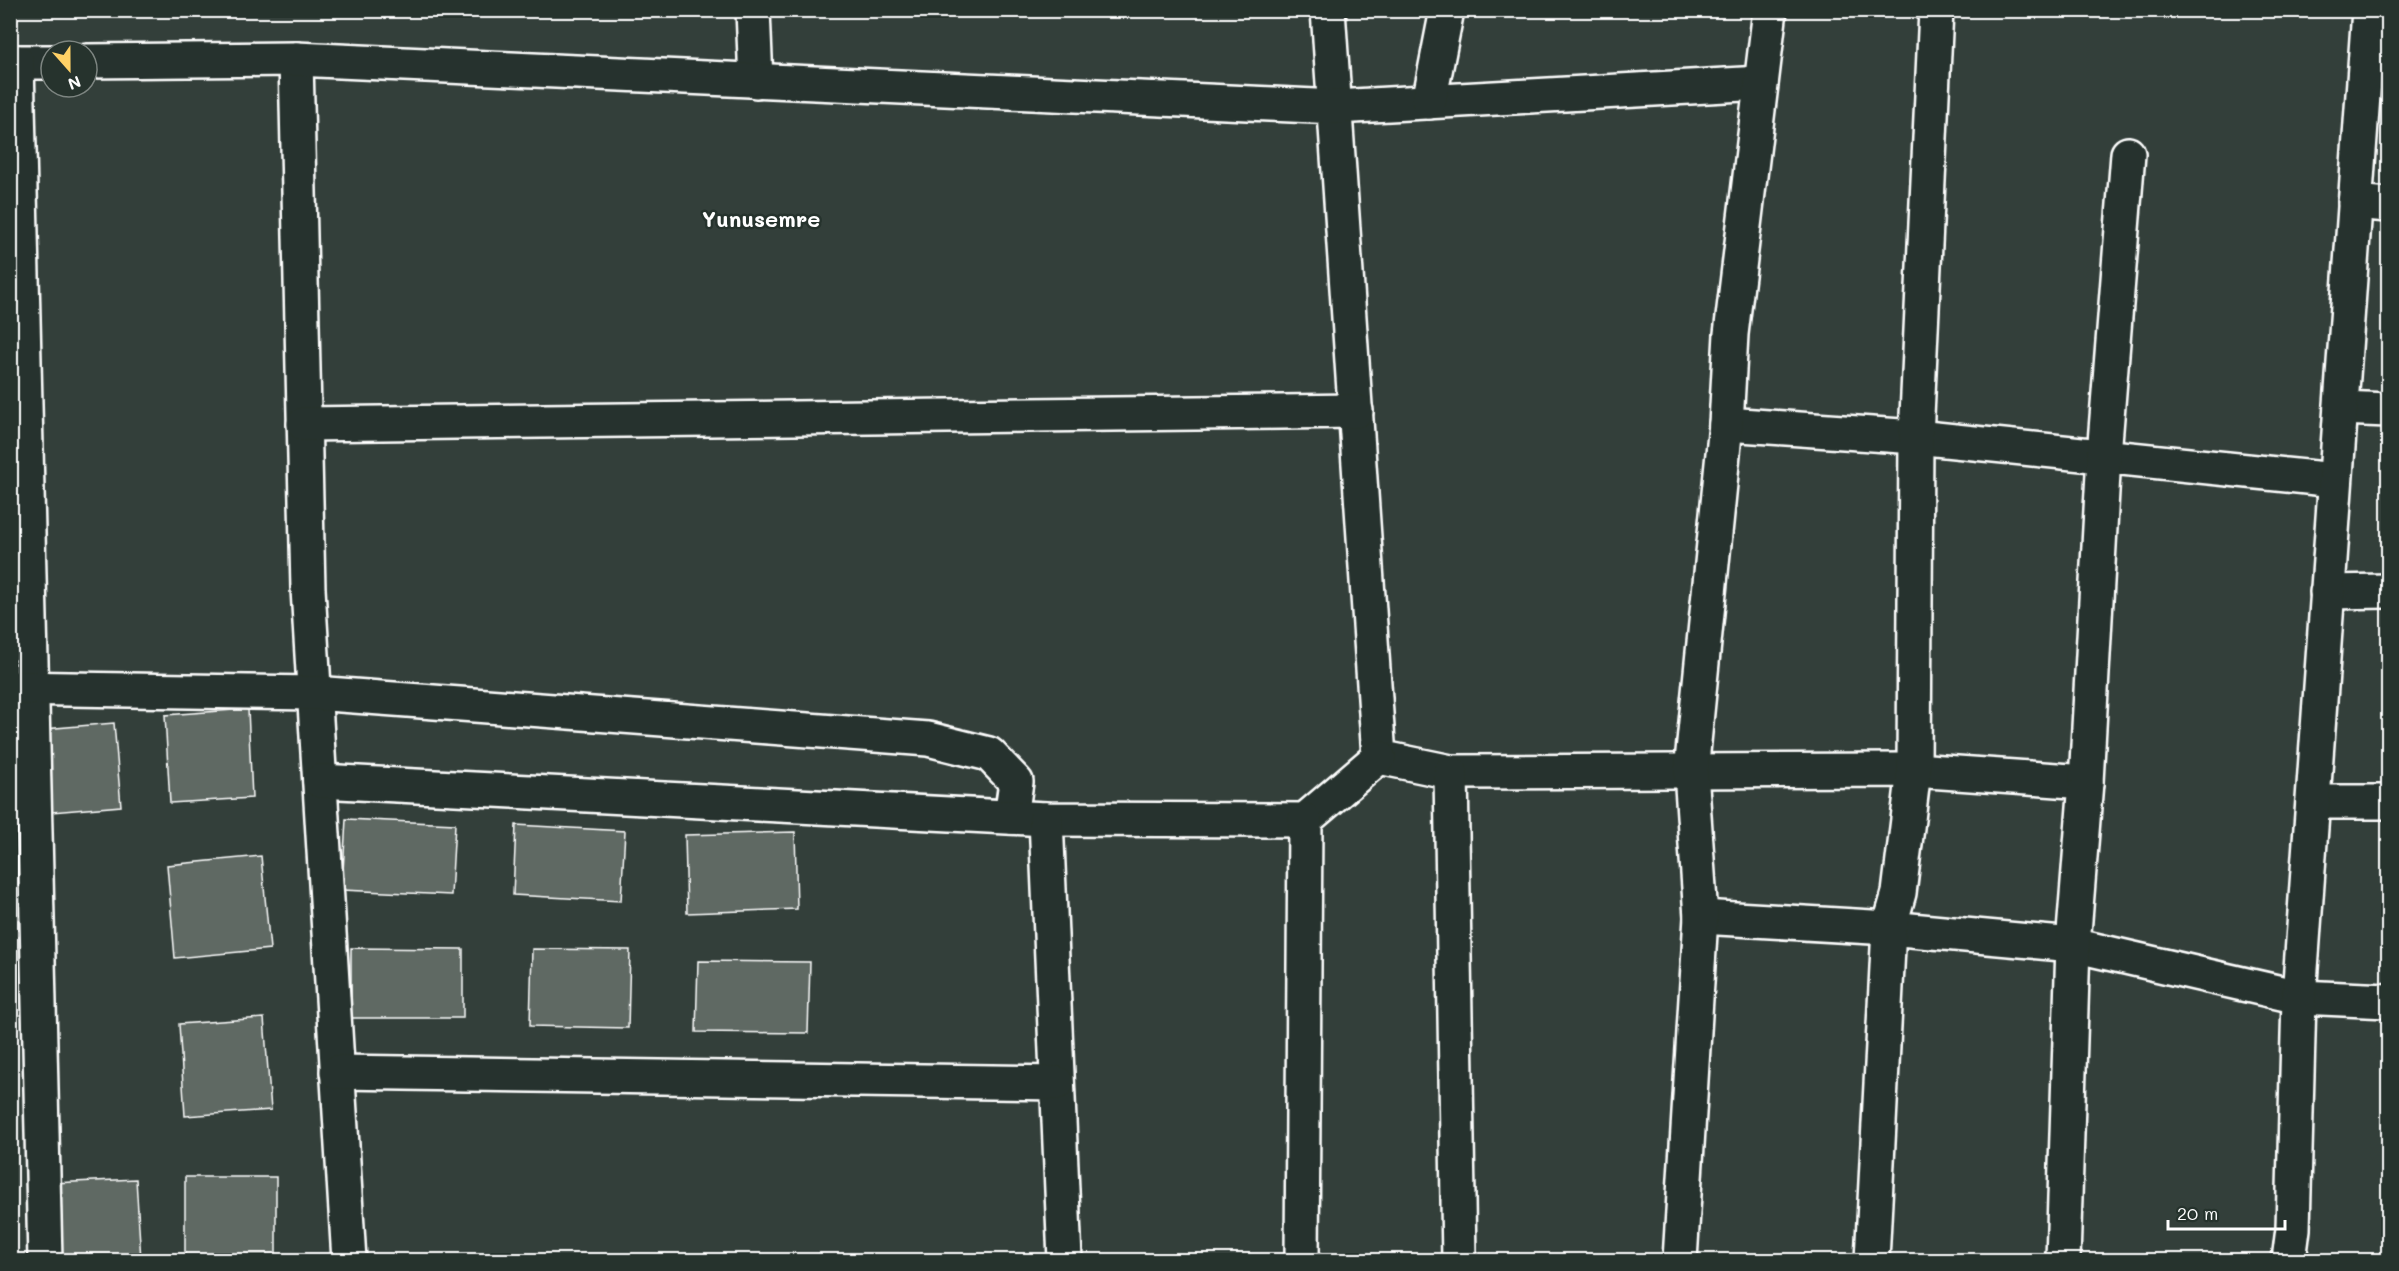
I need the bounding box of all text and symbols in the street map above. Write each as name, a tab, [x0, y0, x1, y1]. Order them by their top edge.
north arrow	[39, 39, 99, 99]
text: N	[65, 71, 84, 95]
district label: Yunusemre	[702, 204, 820, 233]
scale bar	[2168, 1193, 2285, 1231]
text: 20 m	[2177, 1201, 2218, 1225]

